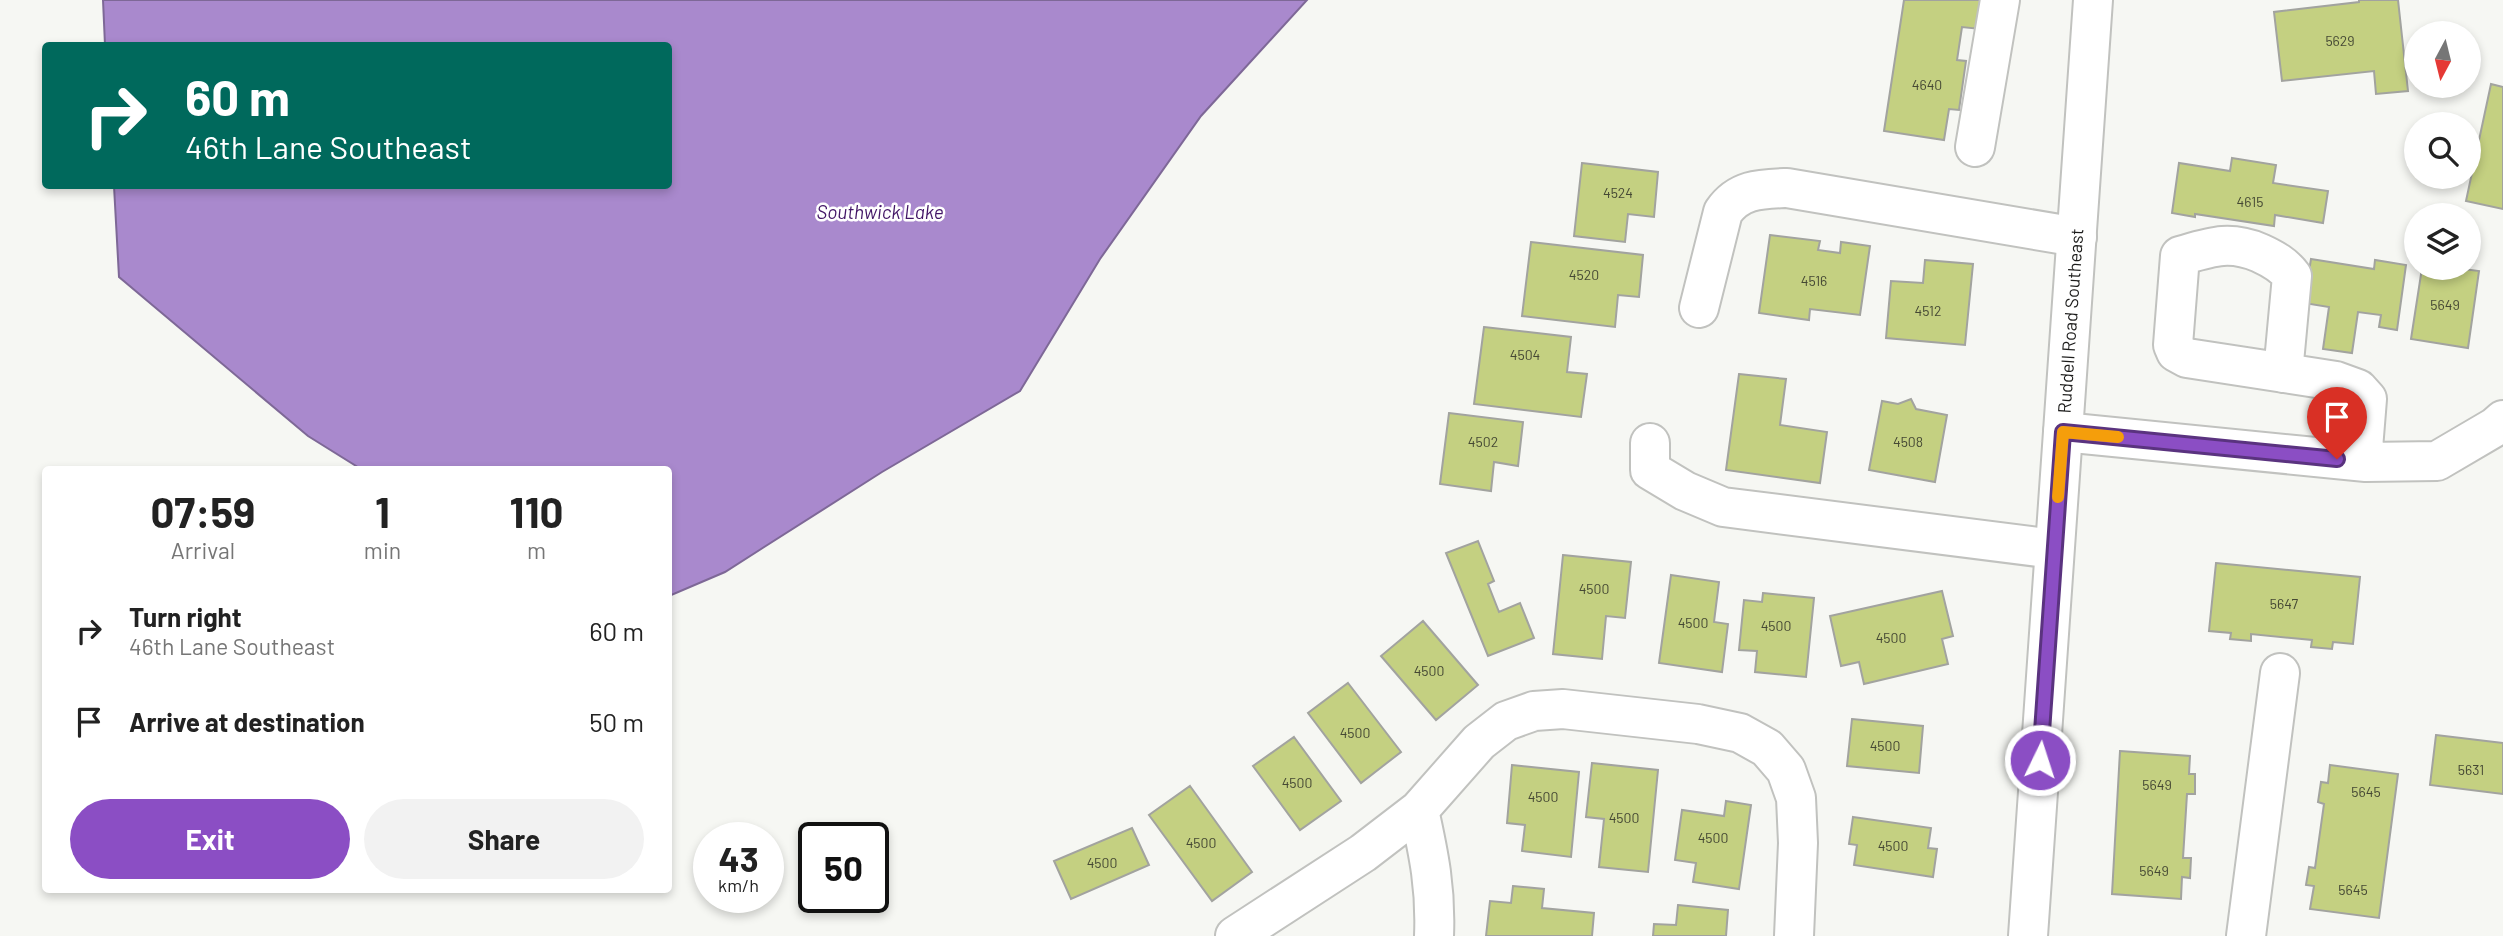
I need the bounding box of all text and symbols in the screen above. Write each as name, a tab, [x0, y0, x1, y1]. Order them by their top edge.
north arrow	[2404, 21, 2482, 98]
map controls	[2404, 21, 2481, 280]
house number: 5629	[2325, 32, 2355, 49]
text: 60 m	[185, 67, 290, 126]
icon: right	[70, 70, 161, 161]
house number: 4640	[1912, 76, 1942, 93]
button: search	[2404, 112, 2481, 189]
text: 46th Lane Southeast	[185, 127, 472, 165]
house number: 4524	[1603, 184, 1633, 201]
house number: 4615	[2237, 193, 2263, 210]
water label: Southwick Lake	[817, 200, 944, 223]
button: layers	[2404, 203, 2481, 280]
street label: Ruddell Road Southeast	[2053, 228, 2087, 414]
house number: 4520	[1569, 266, 1599, 283]
house number: 4516	[1801, 272, 1827, 289]
house number: 5649	[2430, 296, 2460, 313]
house number: 4512	[1915, 302, 1941, 319]
house number: 4504	[1510, 346, 1540, 363]
pin	[2307, 387, 2367, 459]
icon: arrive	[2318, 398, 2356, 436]
house number: 4502	[1468, 433, 1498, 450]
house number: 4508	[1893, 433, 1923, 450]
text: 07:59	[150, 486, 255, 536]
text: 1	[375, 486, 390, 536]
text: 110	[510, 486, 564, 536]
text: Arrival	[171, 536, 235, 564]
text: min	[364, 536, 401, 564]
text: m	[527, 536, 546, 564]
house number: 4500	[1579, 580, 1609, 597]
house number: 5647	[2270, 595, 2299, 612]
text: Turn right	[129, 601, 242, 632]
icon: right	[70, 612, 108, 650]
house number: 4500	[1678, 614, 1708, 631]
text: 60 m	[589, 615, 644, 646]
house number: 4500	[1761, 617, 1791, 634]
house number: 4500	[1876, 629, 1906, 646]
text: 46th Lane Southeast	[129, 632, 335, 660]
house number: 4500	[1414, 662, 1444, 679]
icon: arrive	[70, 703, 108, 741]
text: Arrive at destination	[129, 706, 365, 737]
text: 50 m	[589, 706, 644, 737]
position arrow	[2003, 723, 2077, 797]
house number: 4500	[1340, 724, 1370, 741]
house number: 4500	[1870, 737, 1900, 754]
house number: 5631	[2458, 761, 2484, 778]
house number: 4500	[1282, 774, 1312, 791]
house number: 5649	[2142, 776, 2172, 793]
house number: 5645	[2351, 783, 2381, 800]
house number: 4500	[1528, 788, 1558, 805]
button: Exit	[70, 799, 350, 879]
button: Share	[364, 799, 644, 879]
house number: 4500	[1609, 809, 1639, 826]
speed limit sign: 50	[798, 822, 889, 913]
house number: 4500	[1698, 829, 1728, 846]
house number: 4500	[1186, 834, 1216, 851]
text: 43	[718, 837, 759, 879]
house number: 4500	[1878, 837, 1908, 854]
house number: 4500	[1087, 854, 1117, 871]
house number: 5649	[2139, 862, 2169, 879]
text: km/h	[718, 874, 759, 896]
house number: 5645	[2338, 881, 2368, 898]

